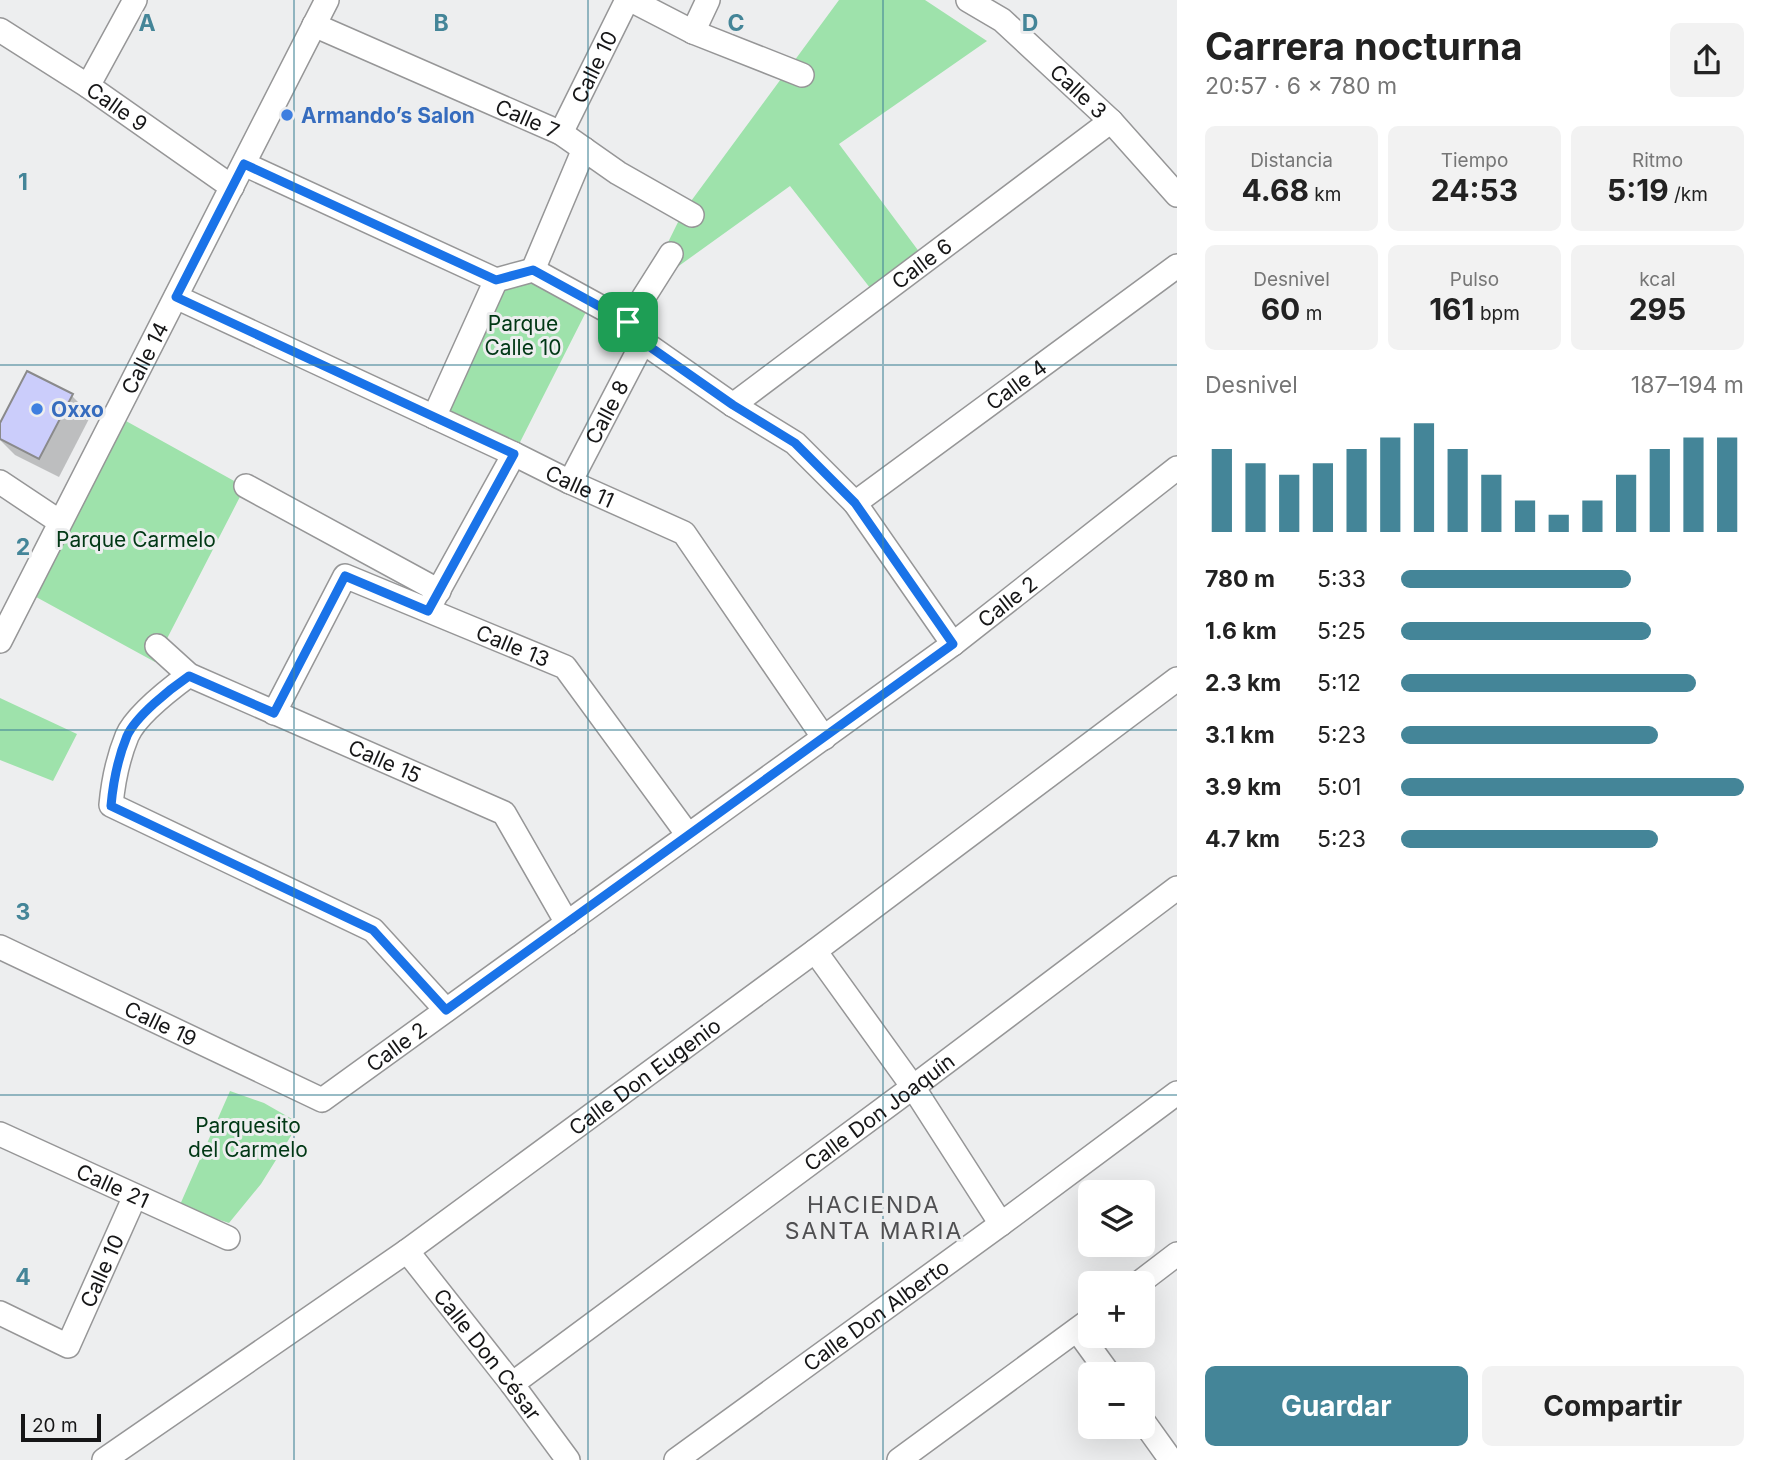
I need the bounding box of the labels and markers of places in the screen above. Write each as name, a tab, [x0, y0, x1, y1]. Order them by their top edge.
place label: Armando’s Salon	[301, 103, 475, 128]
marker: Armando’s Salon	[279, 107, 295, 123]
pin	[598, 292, 658, 352]
place label: Oxxo	[51, 397, 104, 422]
marker: Oxxo	[29, 401, 45, 417]

